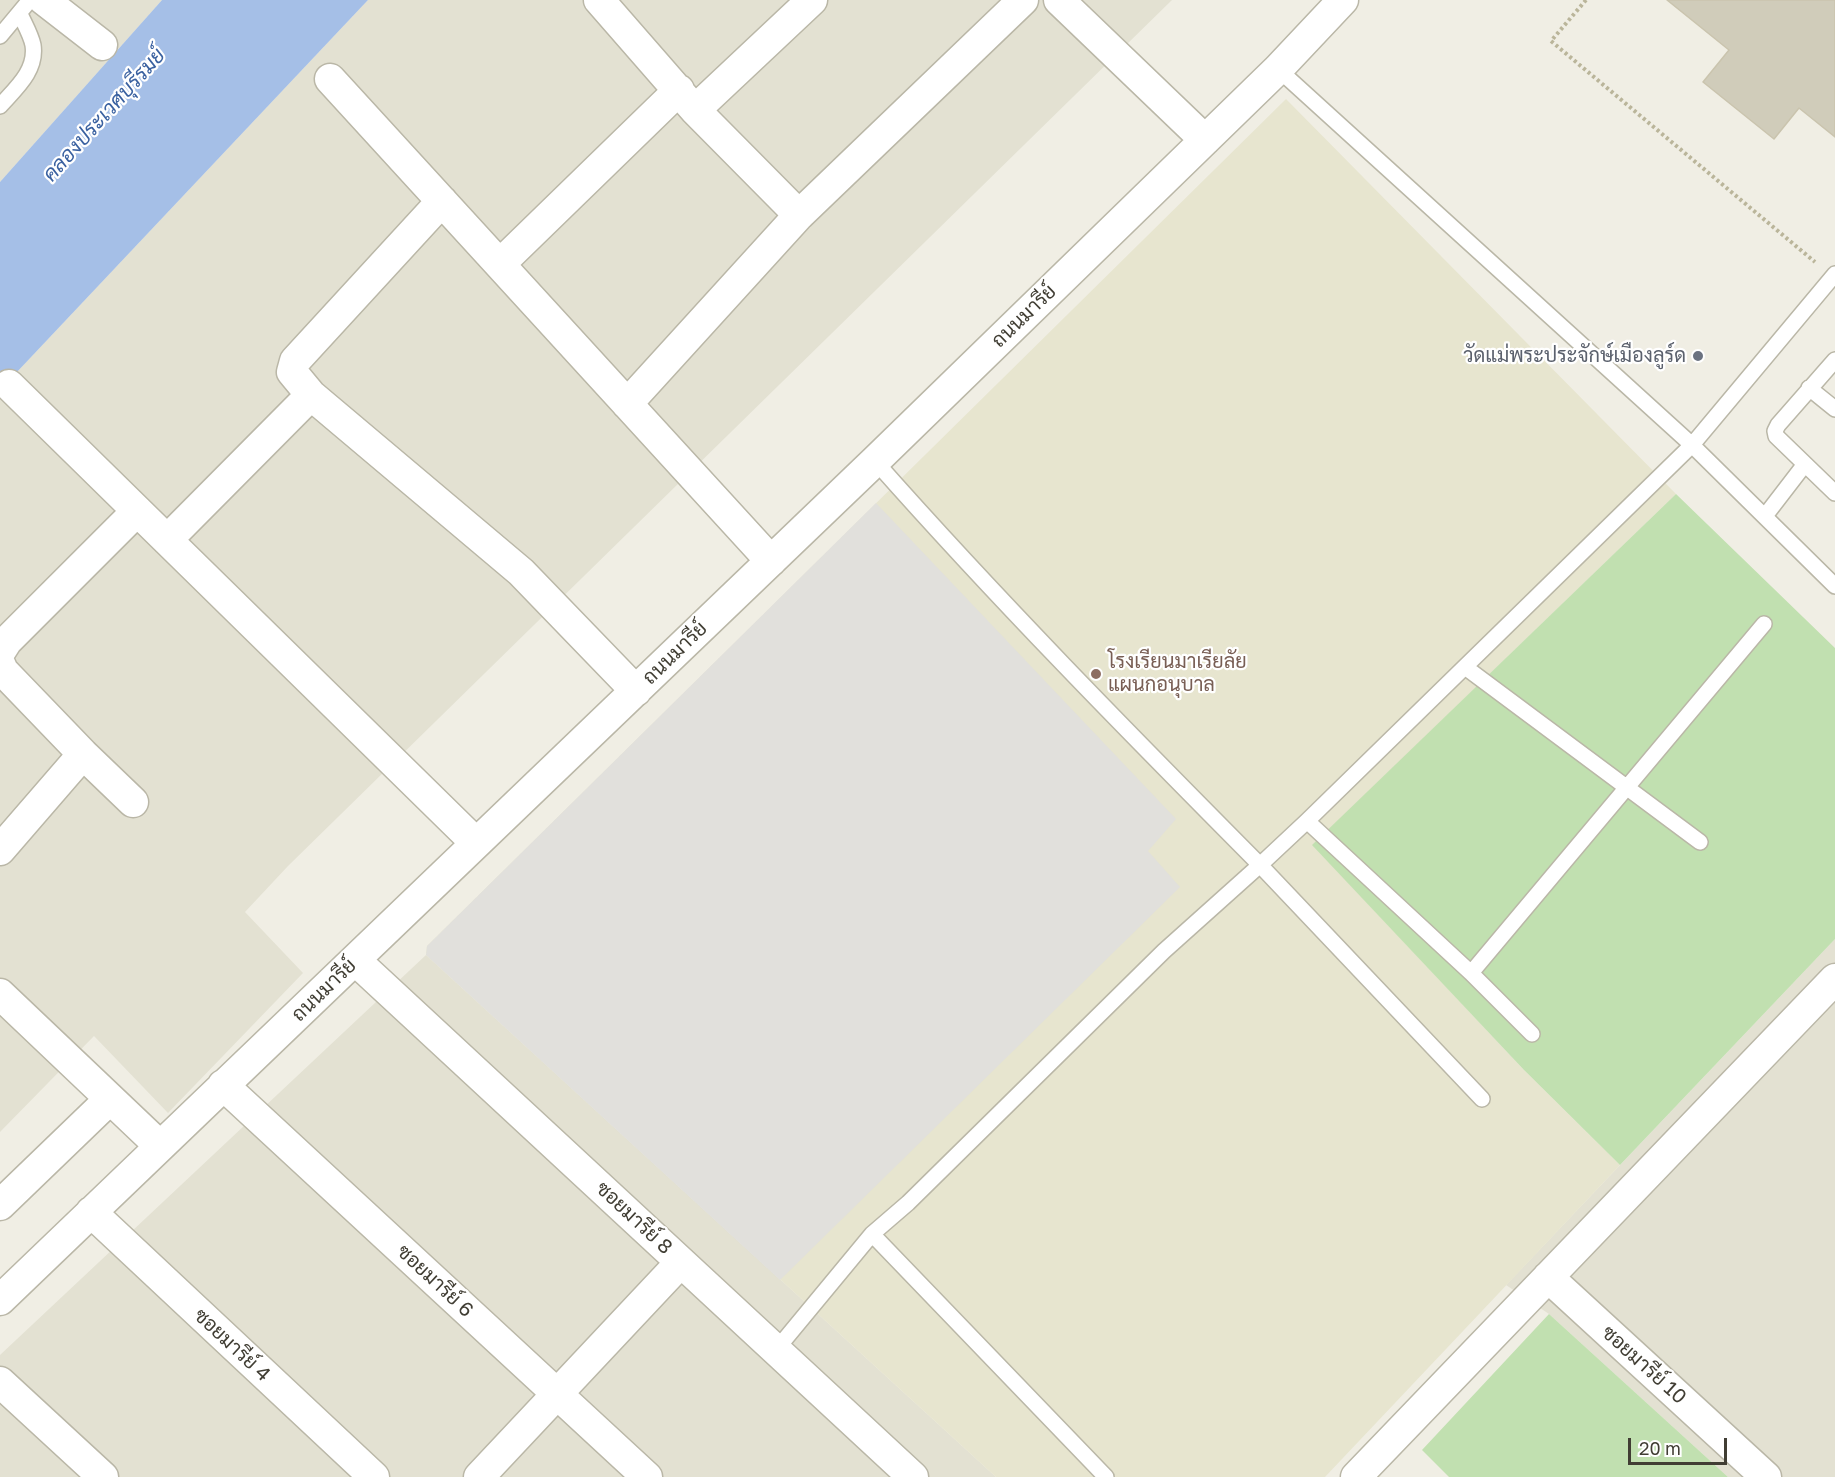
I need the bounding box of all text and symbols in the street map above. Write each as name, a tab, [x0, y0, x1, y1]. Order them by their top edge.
water label: คลองประเวศบุรีรมย์	[38, 43, 170, 187]
street label: ถนนมารีย์	[987, 280, 1061, 352]
place label: วัดแม่พระประจักษ์เมืองลูร์ด	[1463, 344, 1686, 368]
marker: วัดแม่พระประจักษ์เมืองลูร์ด	[1691, 349, 1705, 363]
street label: ถนนมารีย์	[638, 617, 712, 689]
place label: โรงเรียนมาเรียลัย แผนกอนุบาล	[1108, 650, 1247, 697]
marker: โรงเรียนมาเรียลัย แผนกอนุบาล	[1089, 667, 1103, 681]
street label: ถนนมารีย์	[287, 954, 361, 1026]
street label: ซอยมารีย์ 8	[591, 1177, 677, 1259]
street label: ซอยมารีย์ 6	[392, 1240, 478, 1322]
street label: ซอยมารีย์ 4	[189, 1304, 275, 1386]
street label: ซอยมารีย์ 10	[1597, 1321, 1691, 1409]
scale bar	[1631, 1426, 1730, 1464]
text: 20 m	[1639, 1437, 1681, 1459]

